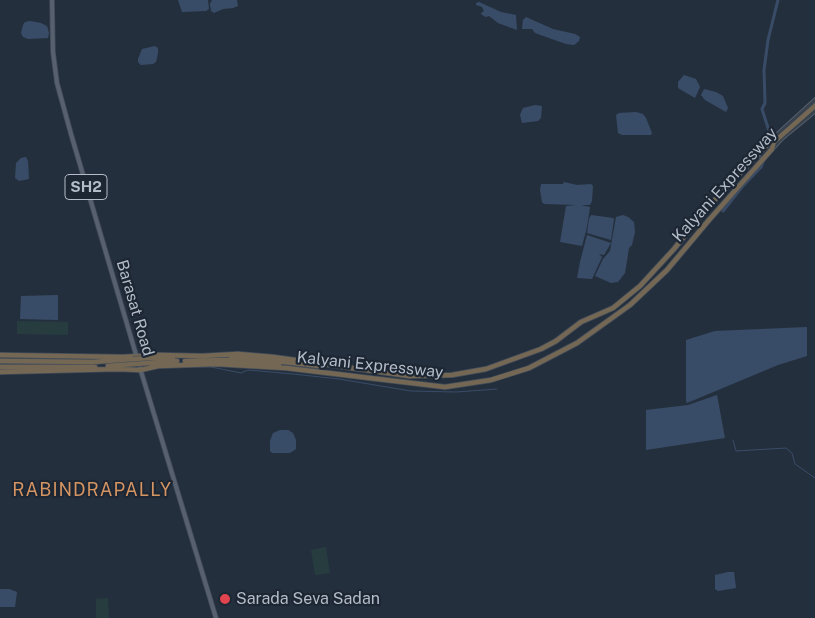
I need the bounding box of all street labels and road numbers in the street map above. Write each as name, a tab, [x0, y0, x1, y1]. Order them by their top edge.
street label: Kalyani Expressway	[669, 124, 781, 246]
road number: SH2	[65, 174, 107, 200]
street label: Barasat Road	[112, 258, 158, 358]
street label: Kalyani Expressway	[296, 348, 444, 382]

